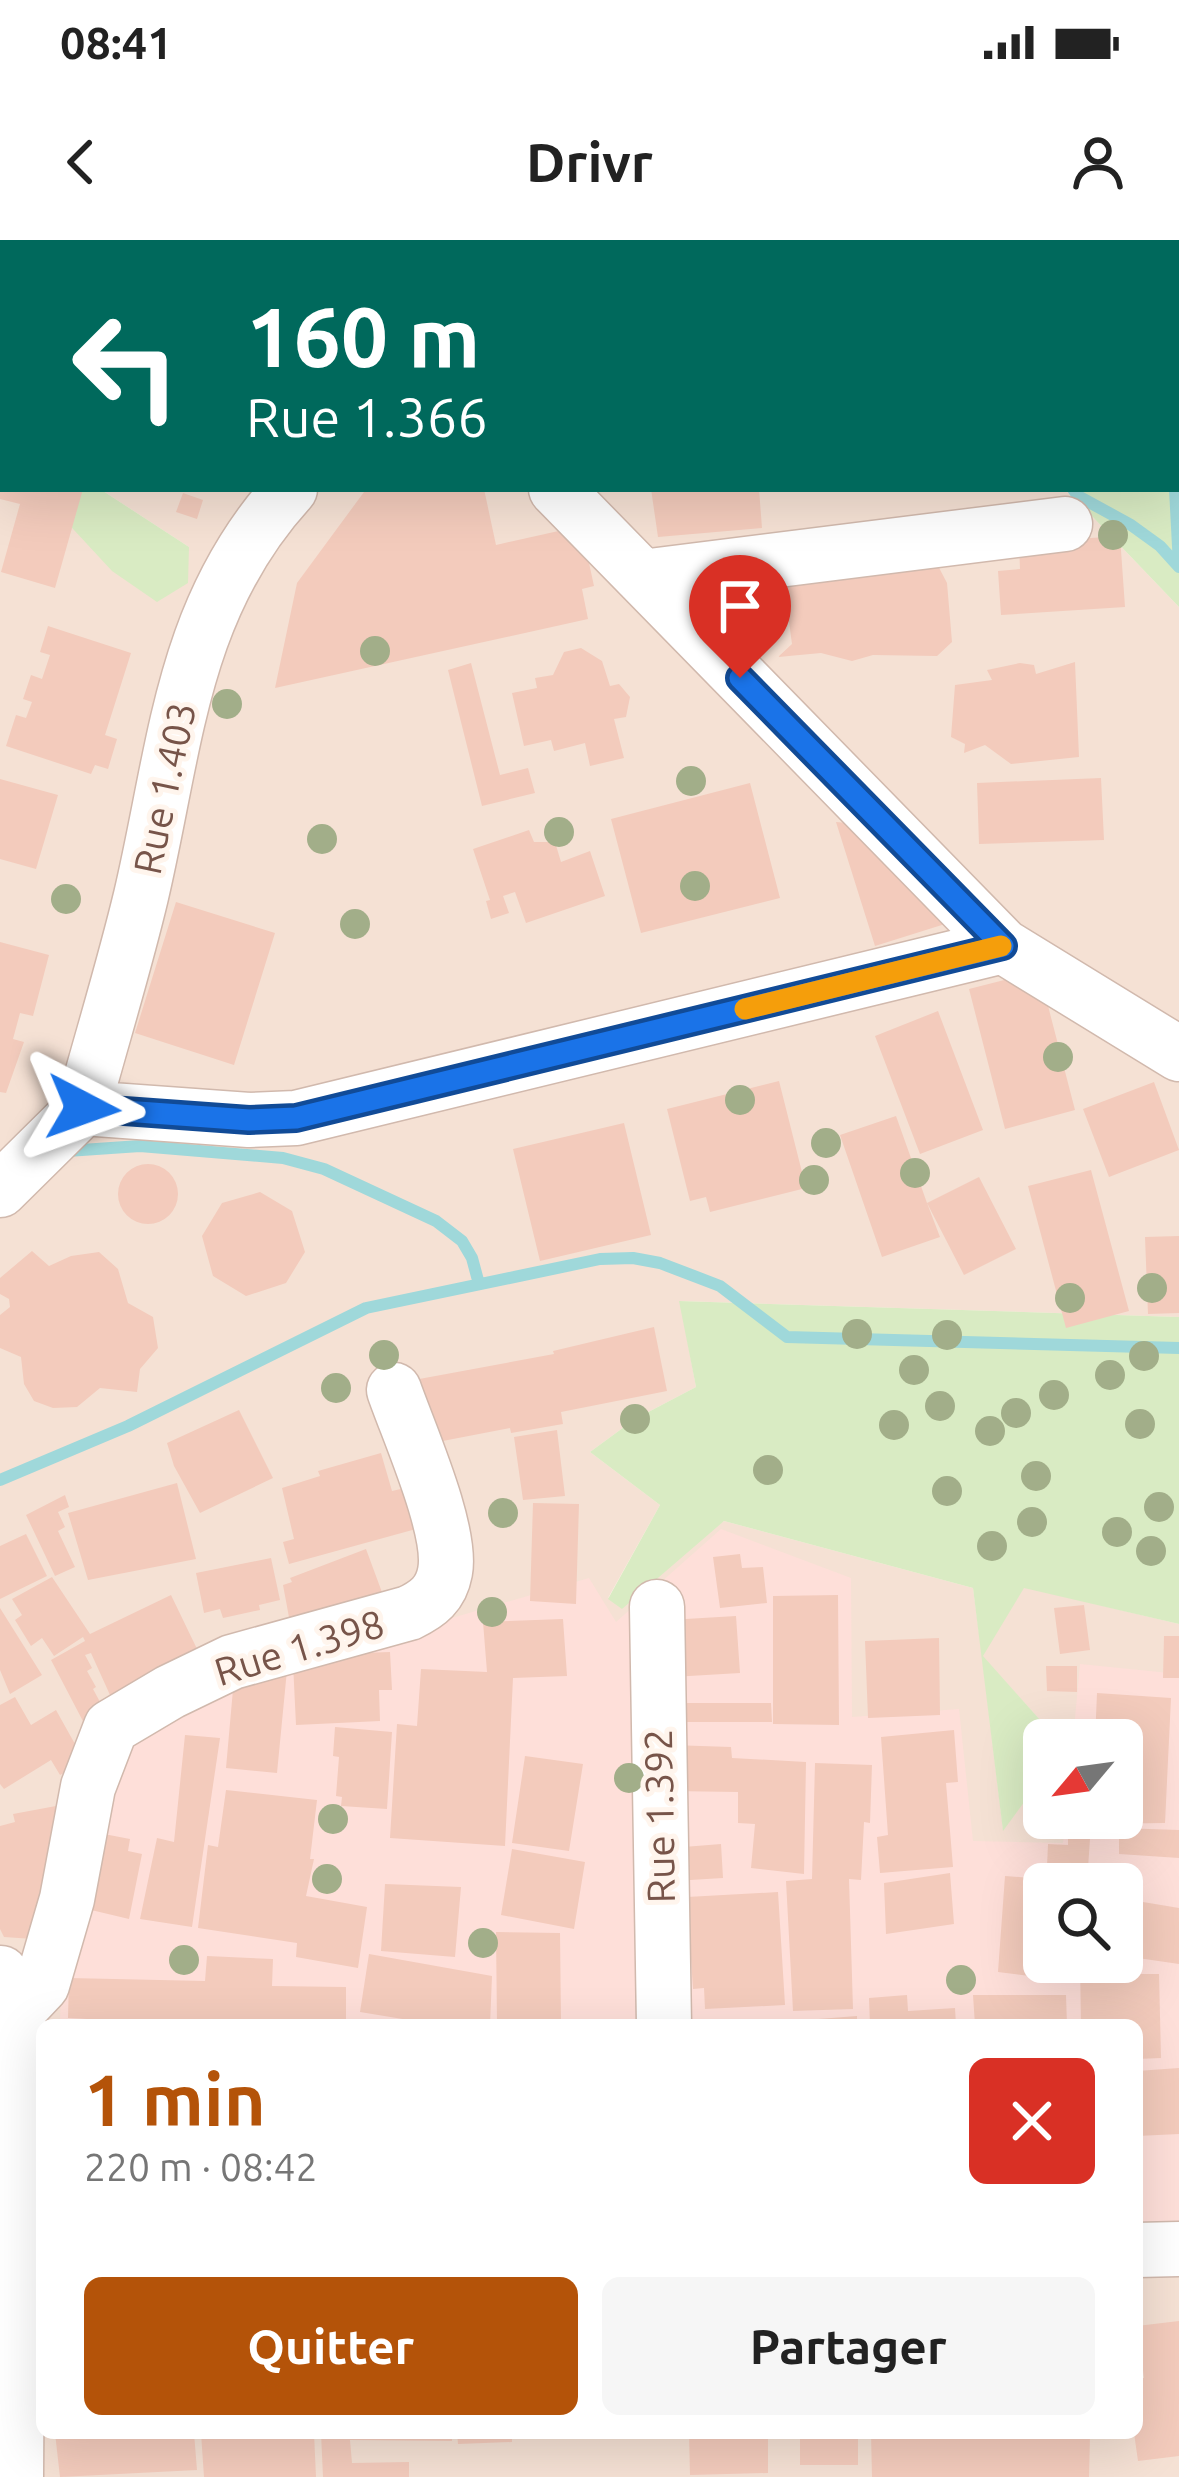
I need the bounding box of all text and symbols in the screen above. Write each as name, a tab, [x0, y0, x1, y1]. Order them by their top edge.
text: 08:41	[60, 17, 173, 68]
icon: back	[48, 129, 114, 195]
icon: person	[1065, 129, 1131, 195]
text: Drivr	[526, 132, 653, 192]
icon: left	[48, 288, 204, 444]
text: 160 m	[246, 289, 480, 383]
text: Rue 1.366	[246, 387, 488, 447]
pin	[689, 555, 791, 678]
icon: arrive	[707, 573, 773, 639]
street label: Rue 1.403	[125, 698, 203, 878]
position arrow	[20, 1045, 146, 1171]
street label: Rue 1.398	[209, 1601, 389, 1693]
north arrow	[1023, 1719, 1143, 1839]
map controls	[1023, 1719, 1143, 1983]
street label: Rue 1.392	[636, 1728, 682, 1904]
button: search	[1023, 1863, 1143, 1983]
button: close	[969, 2058, 1095, 2184]
text: 1 min	[84, 2059, 266, 2140]
text: 220 m · 08:42	[84, 2145, 318, 2188]
button: Quitter	[84, 2277, 578, 2415]
button: Partager	[602, 2277, 1095, 2415]

